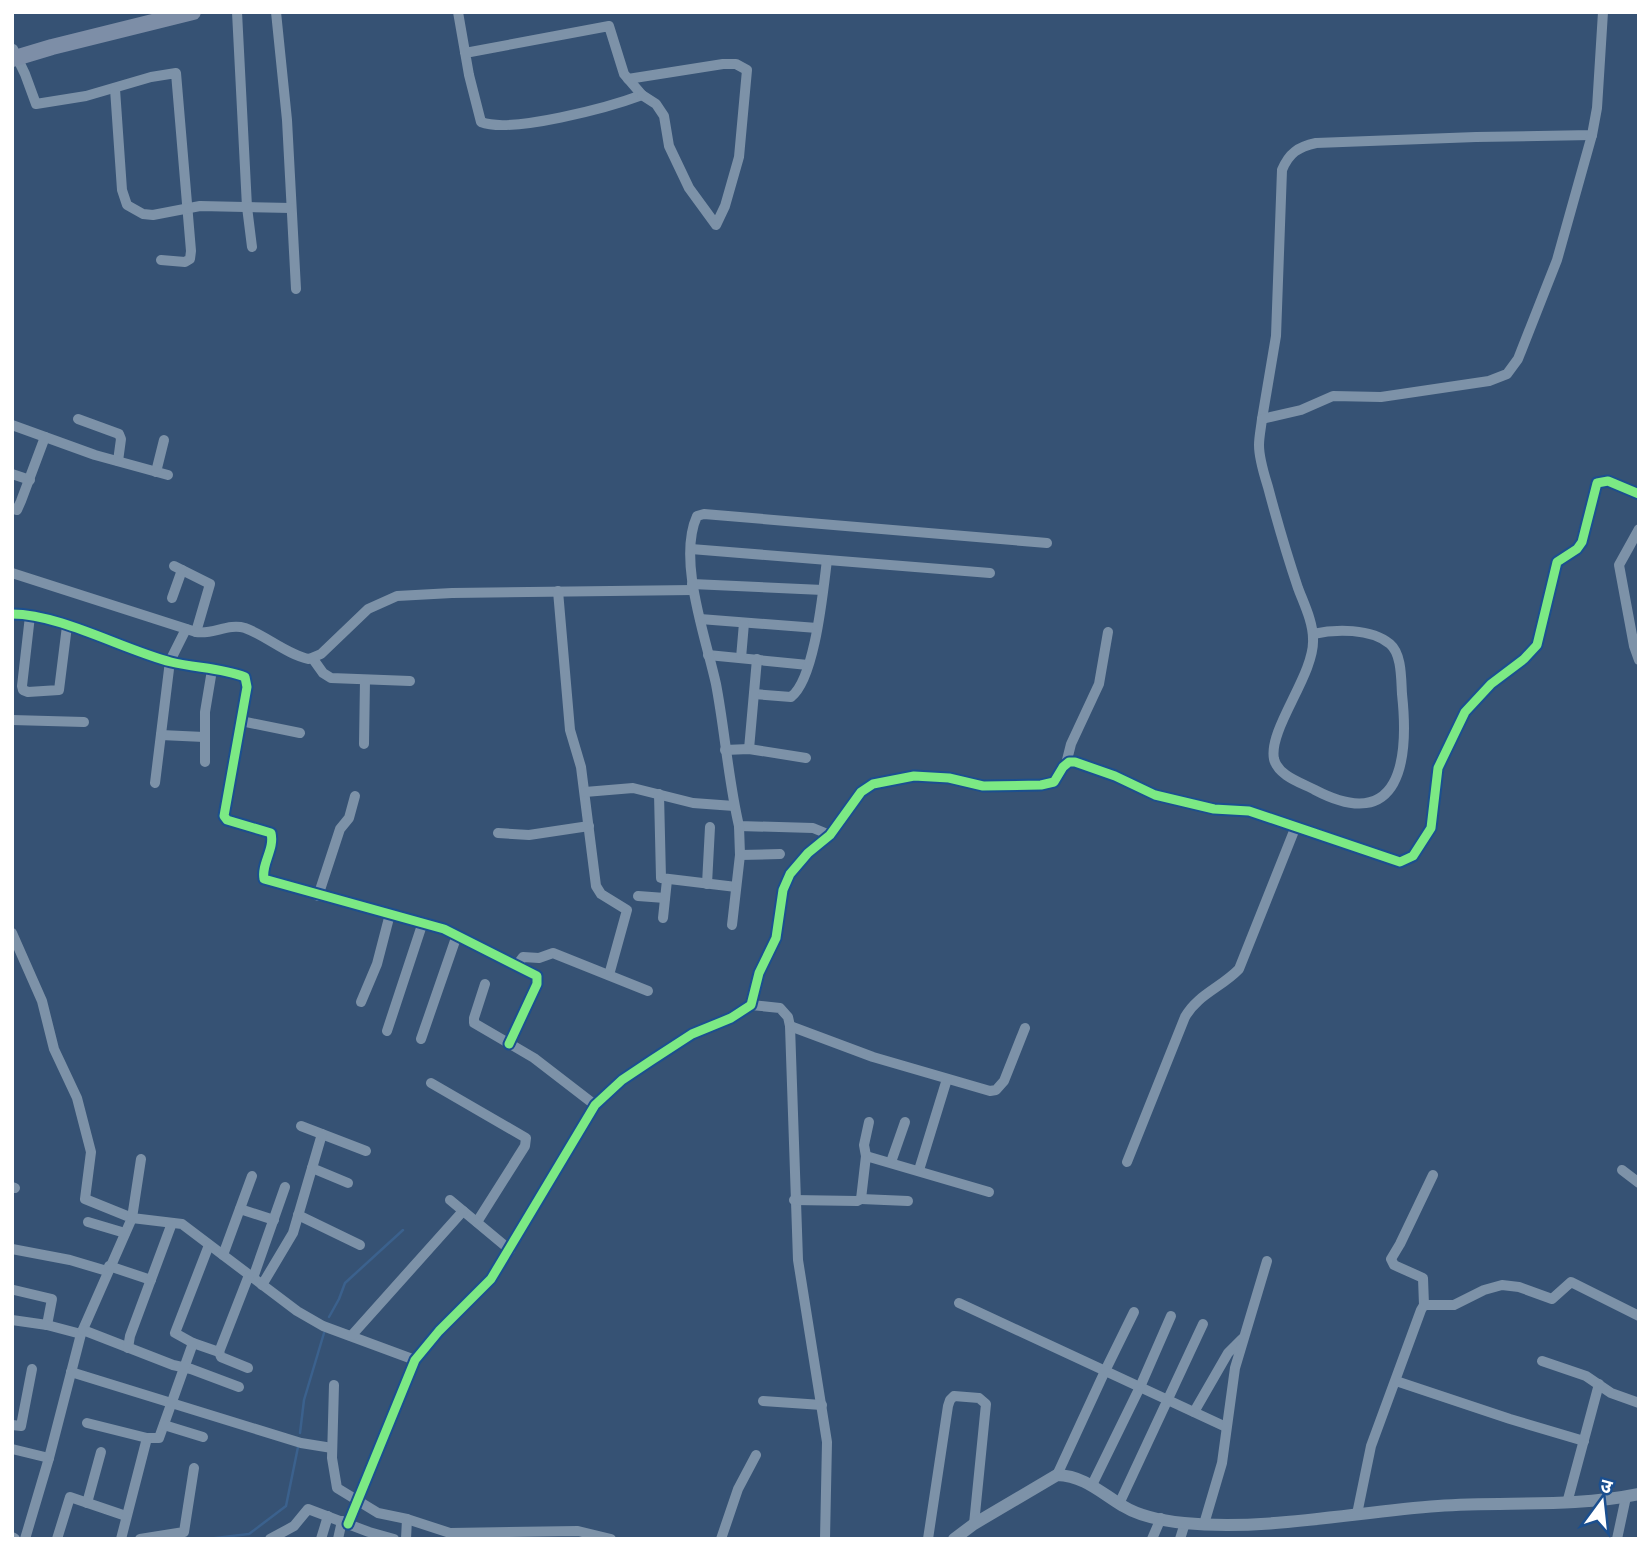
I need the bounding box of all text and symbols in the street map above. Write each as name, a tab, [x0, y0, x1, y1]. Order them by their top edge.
north arrow	[1567, 1467, 1637, 1537]
text: उ	[1598, 1473, 1616, 1499]

